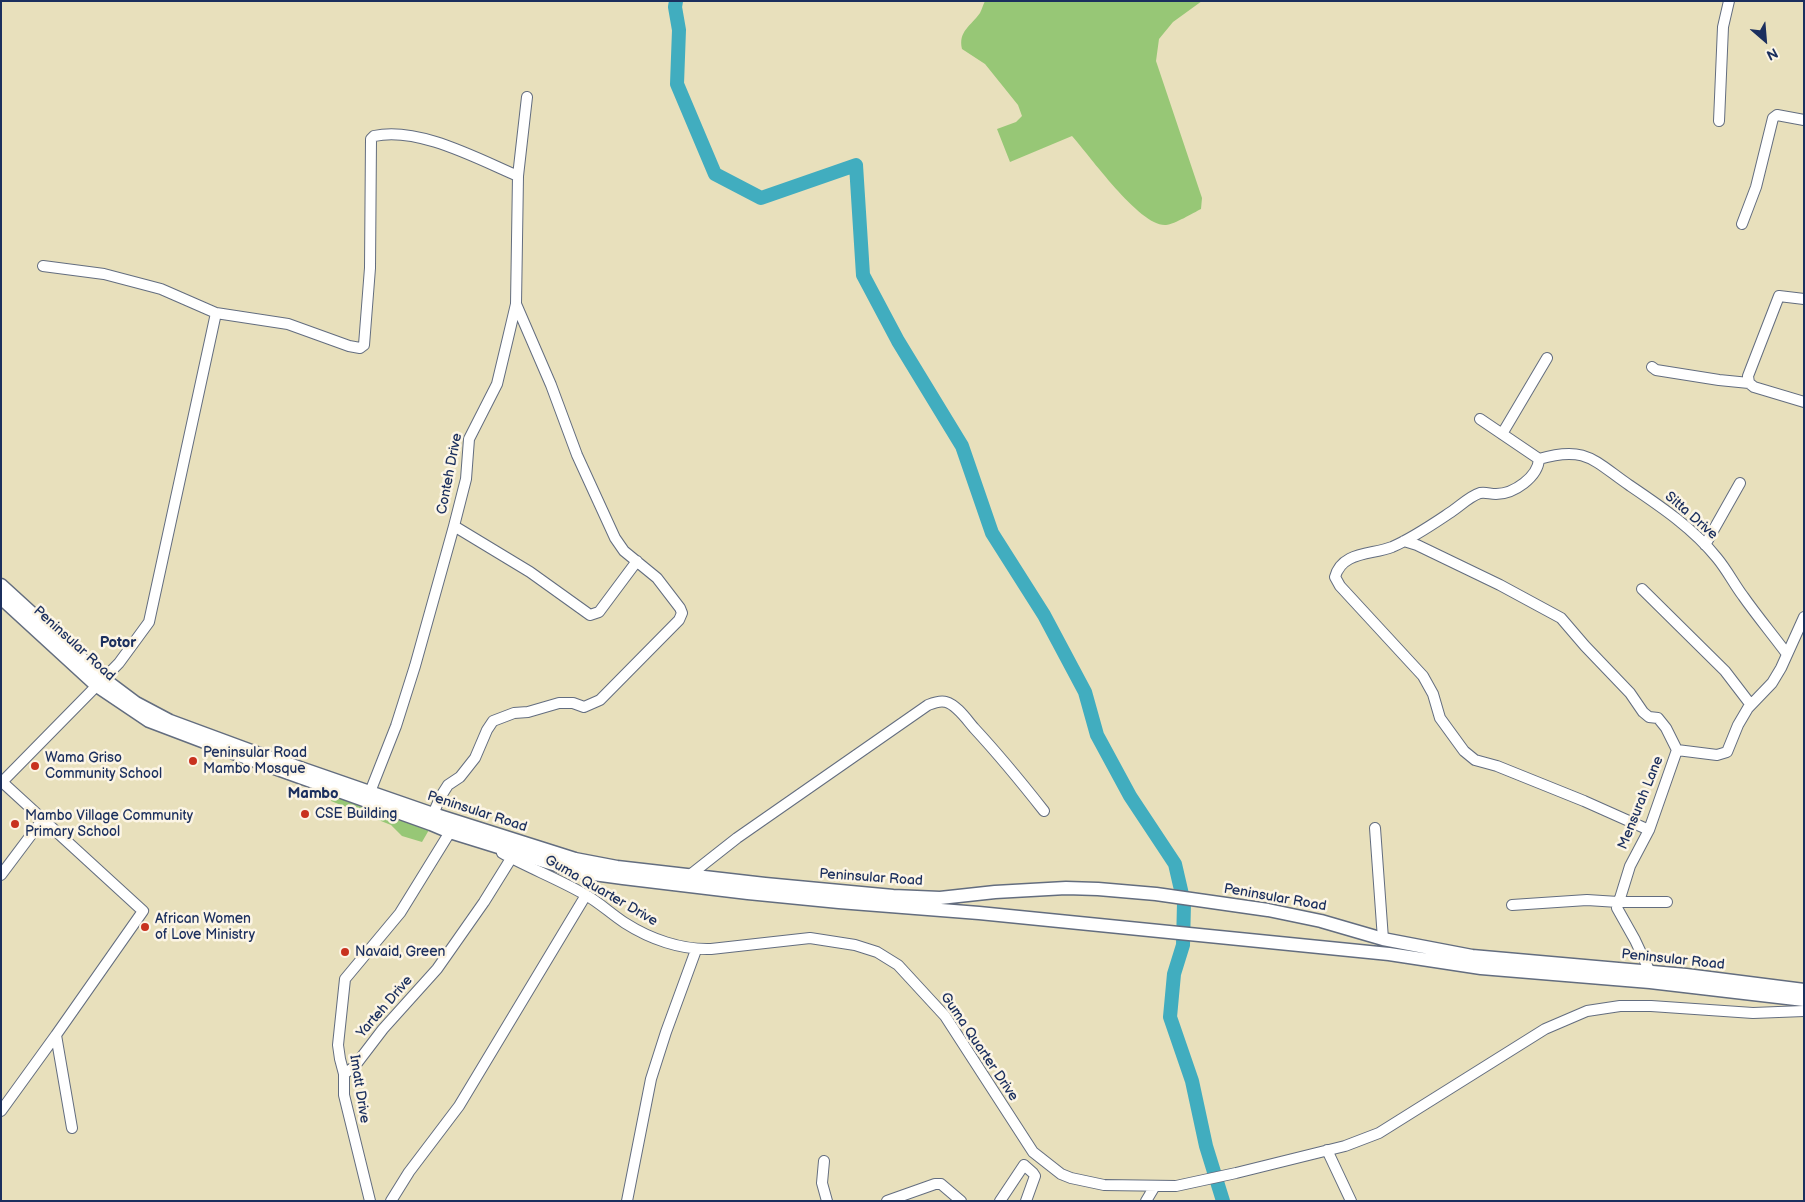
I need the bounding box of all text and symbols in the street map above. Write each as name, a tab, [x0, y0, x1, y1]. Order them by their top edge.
north arrow	[1740, 15, 1790, 65]
text: N	[1764, 44, 1781, 64]
street label: Conteh Drive	[434, 432, 466, 516]
street label: Sitta Drive	[1661, 488, 1721, 544]
street label: Peninsular Road	[30, 603, 118, 685]
district label: Potor	[100, 634, 136, 652]
place label: Peninsular Road Mambo Mosque	[203, 745, 307, 778]
place label: Wama Griso Community School	[45, 750, 162, 782]
street label: Mensurah Lane	[1615, 754, 1667, 852]
marker: Peninsular Road Mambo Mosque	[187, 755, 199, 767]
marker: Wama Griso Community School	[29, 760, 41, 772]
district label: Mambo	[287, 785, 339, 803]
street label: Peninsular Road	[425, 788, 529, 836]
place label: CSE Building	[315, 806, 397, 822]
place label: Mambo Village Community Primary School	[25, 808, 193, 840]
marker: CSE Building	[299, 808, 311, 820]
marker: Mambo Village Community Primary School	[9, 818, 21, 830]
street label: Guma Quarter Drive	[542, 852, 660, 930]
street label: Peninsular Road	[819, 866, 923, 890]
street label: Peninsular Road	[1222, 881, 1328, 915]
place label: African Women of Love Ministry	[155, 911, 255, 944]
marker: African Women of Love Ministry	[139, 921, 151, 933]
place label: Navaid, Green	[355, 944, 445, 960]
marker: Navaid, Green	[339, 946, 351, 958]
street label: Peninsular Road	[1620, 946, 1726, 974]
street label: Yarteh Drive	[353, 973, 417, 1041]
street label: Guma Quarter Drive	[936, 990, 1022, 1104]
street label: Imatt Drive	[345, 1054, 373, 1124]

